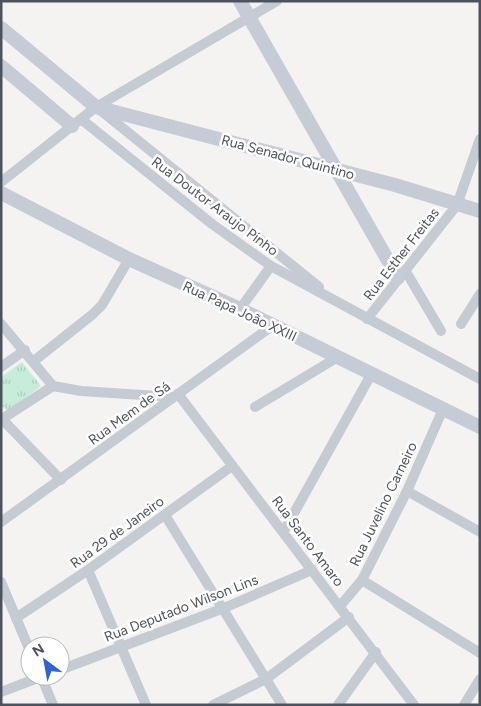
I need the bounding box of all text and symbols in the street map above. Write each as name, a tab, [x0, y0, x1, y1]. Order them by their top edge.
street label: Rua Senador Quintino	[219, 132, 356, 183]
street label: Rua Doutor Araujo Pinho	[148, 153, 281, 260]
street label: Rua Esther Freitas	[360, 205, 443, 304]
street label: Rua Papa João XXIII	[180, 278, 299, 345]
street label: Rua Mem de Sá	[85, 378, 174, 449]
street label: Rua Juvelino Carneiro	[346, 439, 421, 569]
street label: Rua 29 de Janeiro	[67, 493, 167, 572]
street label: Rua Santo Amaro	[268, 493, 347, 590]
street label: Rua Deputado Wilson Lins	[102, 571, 260, 646]
north arrow	[20, 636, 70, 686]
text: N	[29, 640, 47, 660]

